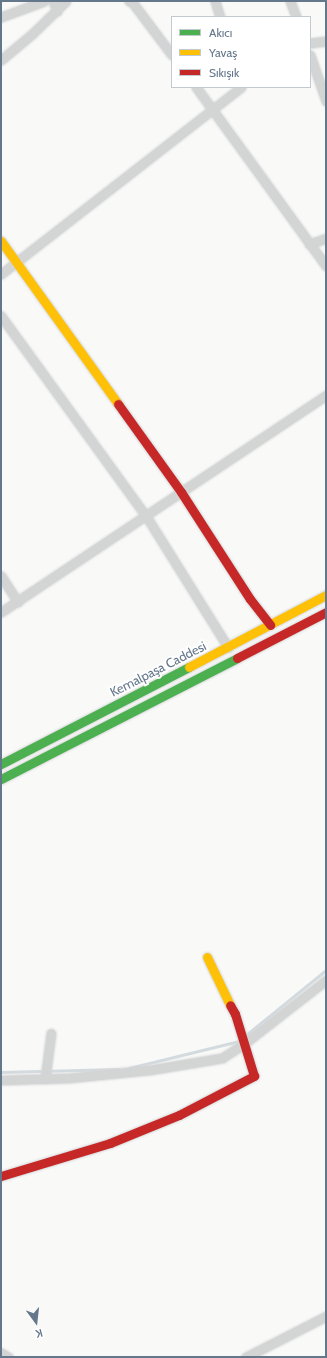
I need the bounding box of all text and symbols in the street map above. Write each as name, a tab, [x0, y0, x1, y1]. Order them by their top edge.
legend	[171, 16, 311, 88]
text: Akıcı	[209, 25, 232, 40]
text: Yavaş	[209, 45, 237, 60]
text: Sıkışık	[209, 65, 239, 80]
street label: Kemalpaşa Caddesi	[107, 638, 209, 700]
north arrow	[16, 1302, 56, 1342]
text: K	[34, 1326, 44, 1341]

